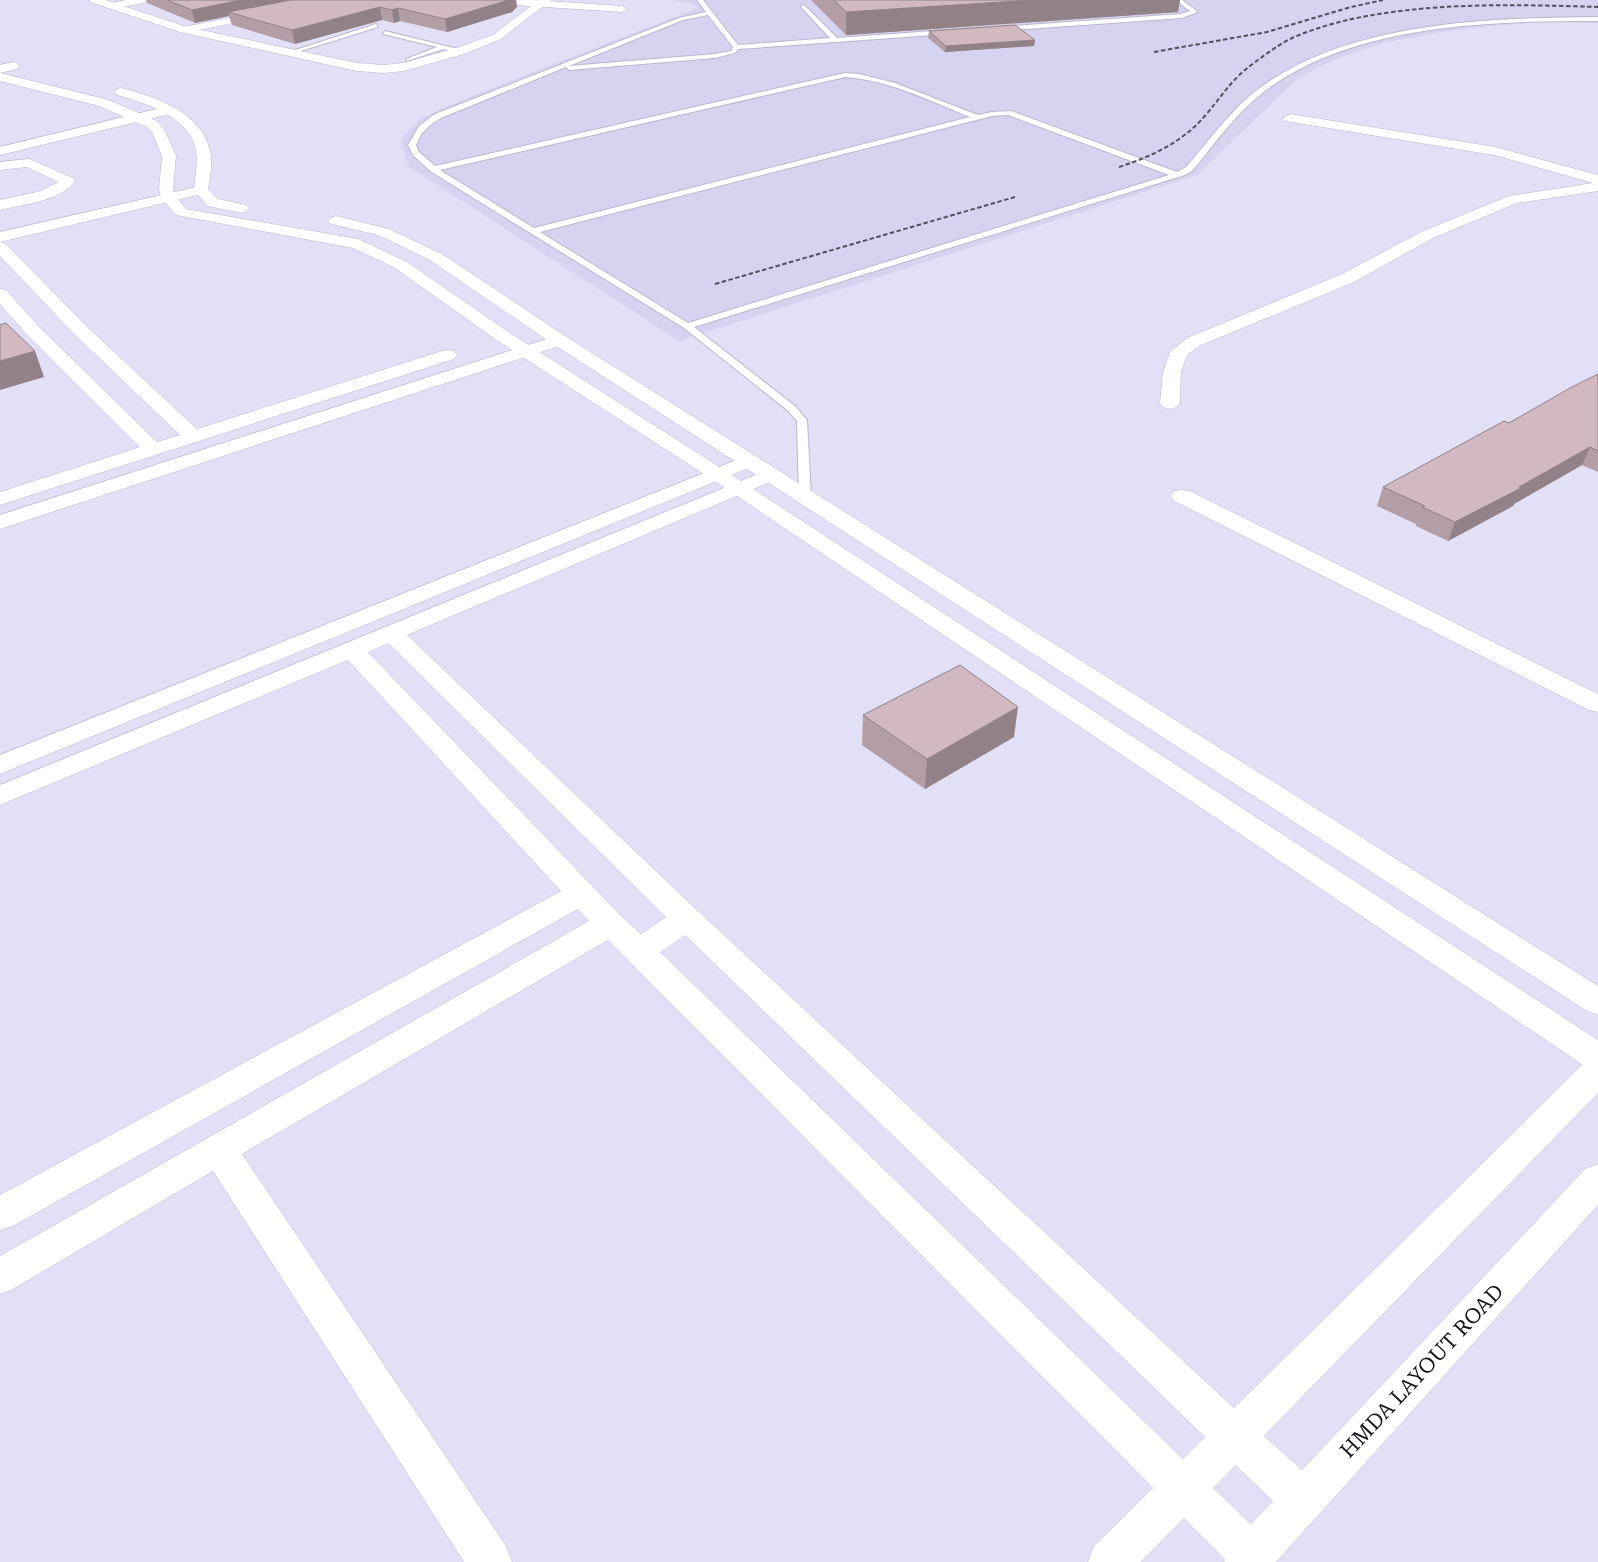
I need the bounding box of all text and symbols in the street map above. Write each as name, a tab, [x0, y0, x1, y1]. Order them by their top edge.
street label: HMDA LAYOUT ROAD	[1335, 1279, 1509, 1463]

